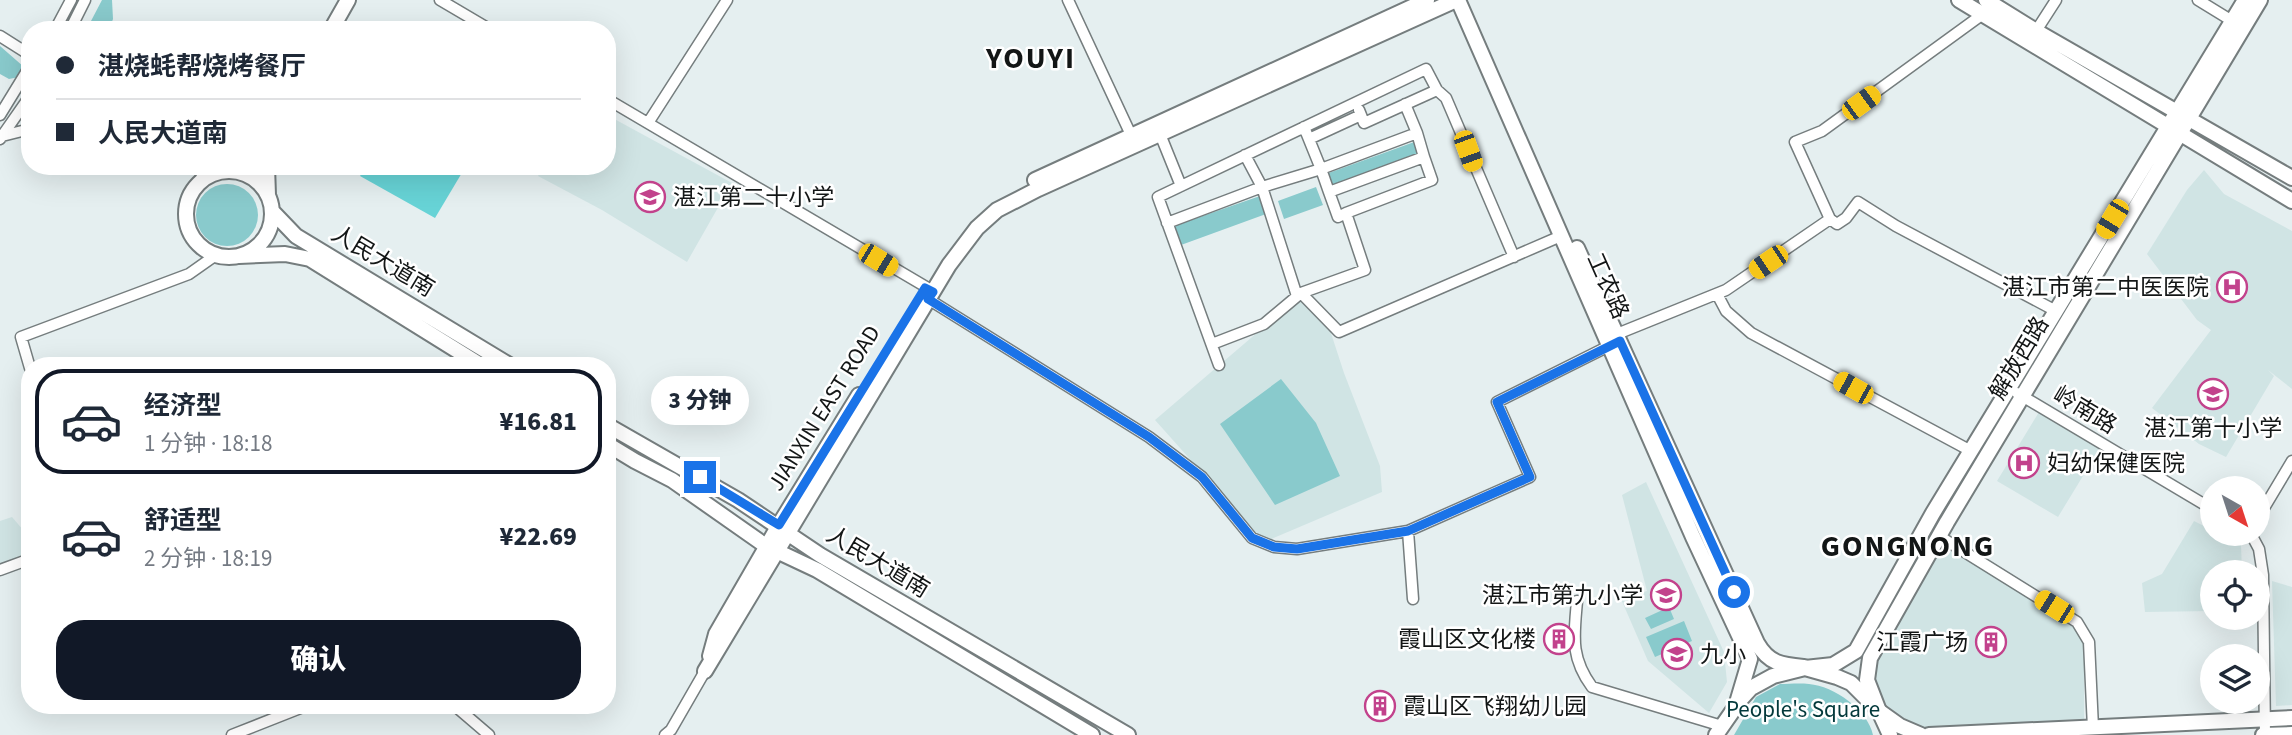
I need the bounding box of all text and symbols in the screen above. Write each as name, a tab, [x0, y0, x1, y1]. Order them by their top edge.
district label: YOUYI	[985, 37, 1076, 80]
text: 湛烧蚝帮烧烤餐厅	[98, 48, 306, 85]
car	[1838, 82, 1885, 124]
text: 人民大道南	[98, 115, 228, 152]
car	[1451, 128, 1486, 174]
school or university icon: 湛江第二十小学	[633, 180, 667, 214]
place label: 湛江第二十小学	[673, 181, 834, 214]
car	[2093, 196, 2132, 242]
street label: 人民大道南	[325, 217, 441, 305]
car	[855, 240, 902, 280]
car	[1745, 242, 1792, 282]
street label: 工农路	[1579, 248, 1637, 324]
hospital icon: 湛江市第二中医医院	[2215, 270, 2249, 304]
place label: 湛江市第二中医医院	[2002, 271, 2209, 304]
street label: 解放西路	[1981, 310, 2057, 406]
street label: JIANXIN EAST ROAD	[760, 319, 888, 497]
car	[1830, 369, 1877, 407]
callout: 3 分钟	[651, 376, 749, 424]
school or university icon: 湛江第十小学	[2196, 377, 2230, 411]
street label: 岭南路	[2047, 378, 2123, 442]
text: 3 分钟	[669, 384, 731, 417]
text: 经济型	[144, 387, 222, 424]
icon: car	[60, 390, 123, 453]
text: ¥16.81	[500, 403, 577, 440]
place label: 湛江第十小学	[2144, 412, 2282, 445]
text: 1 分钟 · 18:18	[144, 427, 272, 460]
hospital icon: 妇幼保健医院	[2007, 446, 2041, 480]
place label: 妇幼保健医院	[2047, 447, 2185, 480]
route end	[684, 461, 716, 493]
north arrow	[2200, 476, 2270, 546]
map controls	[2200, 476, 2270, 714]
text: 舒适型	[144, 502, 222, 539]
icon: car	[60, 505, 123, 568]
text: ¥22.69	[500, 518, 577, 555]
street label: 人民大道南	[820, 518, 936, 606]
district label: GONGNONG	[1821, 525, 1995, 568]
text: 2 分钟 · 18:19	[144, 542, 272, 575]
button: locate	[2200, 560, 2270, 630]
route start	[1718, 576, 1750, 608]
school or university icon: 湛江市第九小学	[1649, 578, 1683, 612]
place label: 湛江市第九小学	[1482, 579, 1643, 612]
car	[2031, 587, 2078, 627]
button: 确认	[56, 620, 581, 700]
building icon: 霞山区文化楼	[1542, 622, 1576, 656]
place label: 霞山区文化楼	[1398, 623, 1536, 656]
building icon: 江霞广场	[1974, 625, 2008, 659]
place label: 江霞广场	[1876, 626, 1968, 659]
school or university icon: 九小	[1660, 637, 1694, 671]
place label: 九小	[1700, 638, 1746, 671]
button: layers	[2200, 644, 2270, 714]
building icon: 霞山区飞翔幼儿园	[1363, 689, 1397, 723]
place label: 霞山区飞翔幼儿园	[1403, 690, 1587, 723]
park label: People's Square	[1726, 693, 1880, 726]

